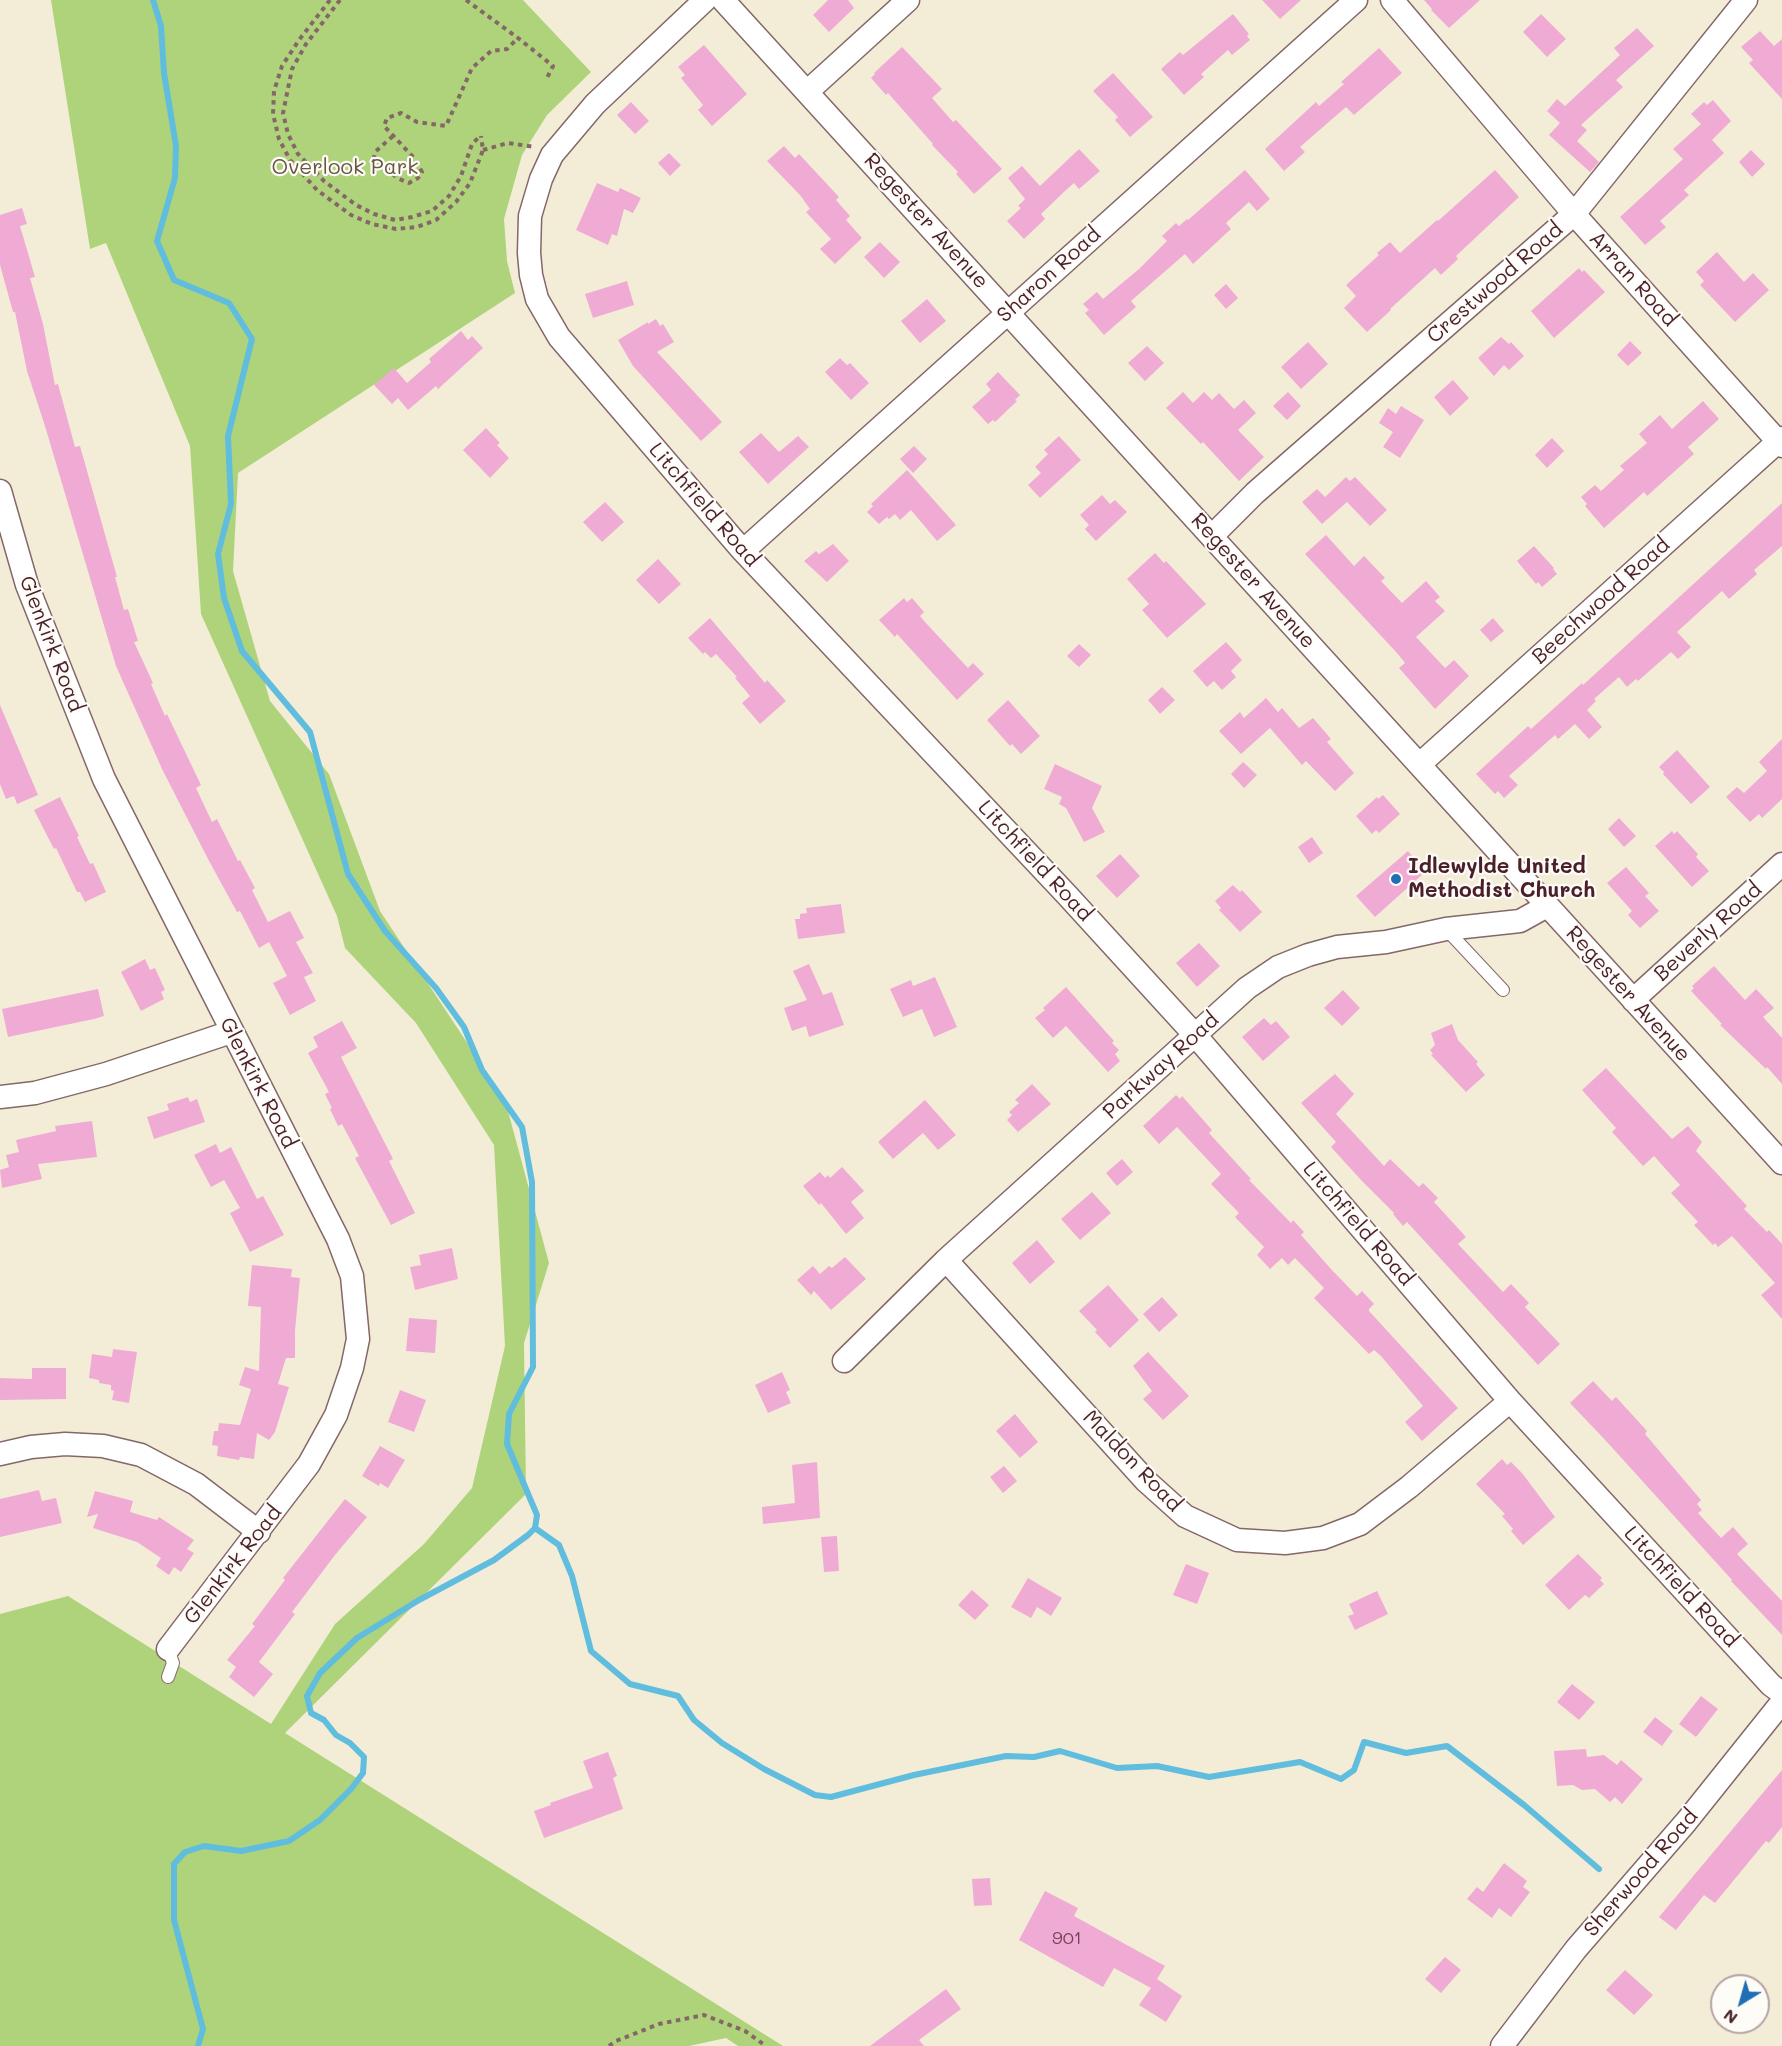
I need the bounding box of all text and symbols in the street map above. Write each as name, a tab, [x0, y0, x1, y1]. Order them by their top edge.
street label: Regester Avenue	[858, 148, 994, 294]
park label: Overlook Park	[272, 155, 418, 181]
street label: Crestwood Road	[1422, 217, 1568, 349]
street label: Sharon Road	[992, 222, 1106, 328]
street label: Arran Road	[1584, 226, 1682, 332]
street label: Litchfield Road	[643, 438, 765, 572]
street label: Regester Avenue	[1185, 508, 1321, 654]
street label: Beechwood Road	[1527, 532, 1675, 670]
street label: Glenkirk Road	[13, 572, 89, 716]
street label: Litchfield Road	[973, 795, 1097, 927]
place label: Idlewylde United Methodist Church	[1408, 854, 1595, 904]
marker: Idlewylde United Methodist Church	[1389, 872, 1403, 886]
street label: Beverly Road	[1649, 877, 1767, 987]
street label: Regester Avenue	[1560, 921, 1696, 1067]
street label: Parkway Road	[1098, 1007, 1224, 1125]
street label: Glenkirk Road	[214, 1013, 302, 1153]
street label: Litchfield Road	[1297, 1157, 1419, 1291]
street label: Maldon Road	[1077, 1405, 1187, 1517]
street label: Glenkirk Road	[179, 1501, 287, 1629]
street label: Litchfield Road	[1619, 1521, 1743, 1653]
street label: Sherwood Road	[1579, 1804, 1703, 1942]
house number: 901	[1052, 1927, 1082, 1949]
north arrow	[1710, 1974, 1770, 2034]
text: N	[1719, 2005, 1741, 2029]

